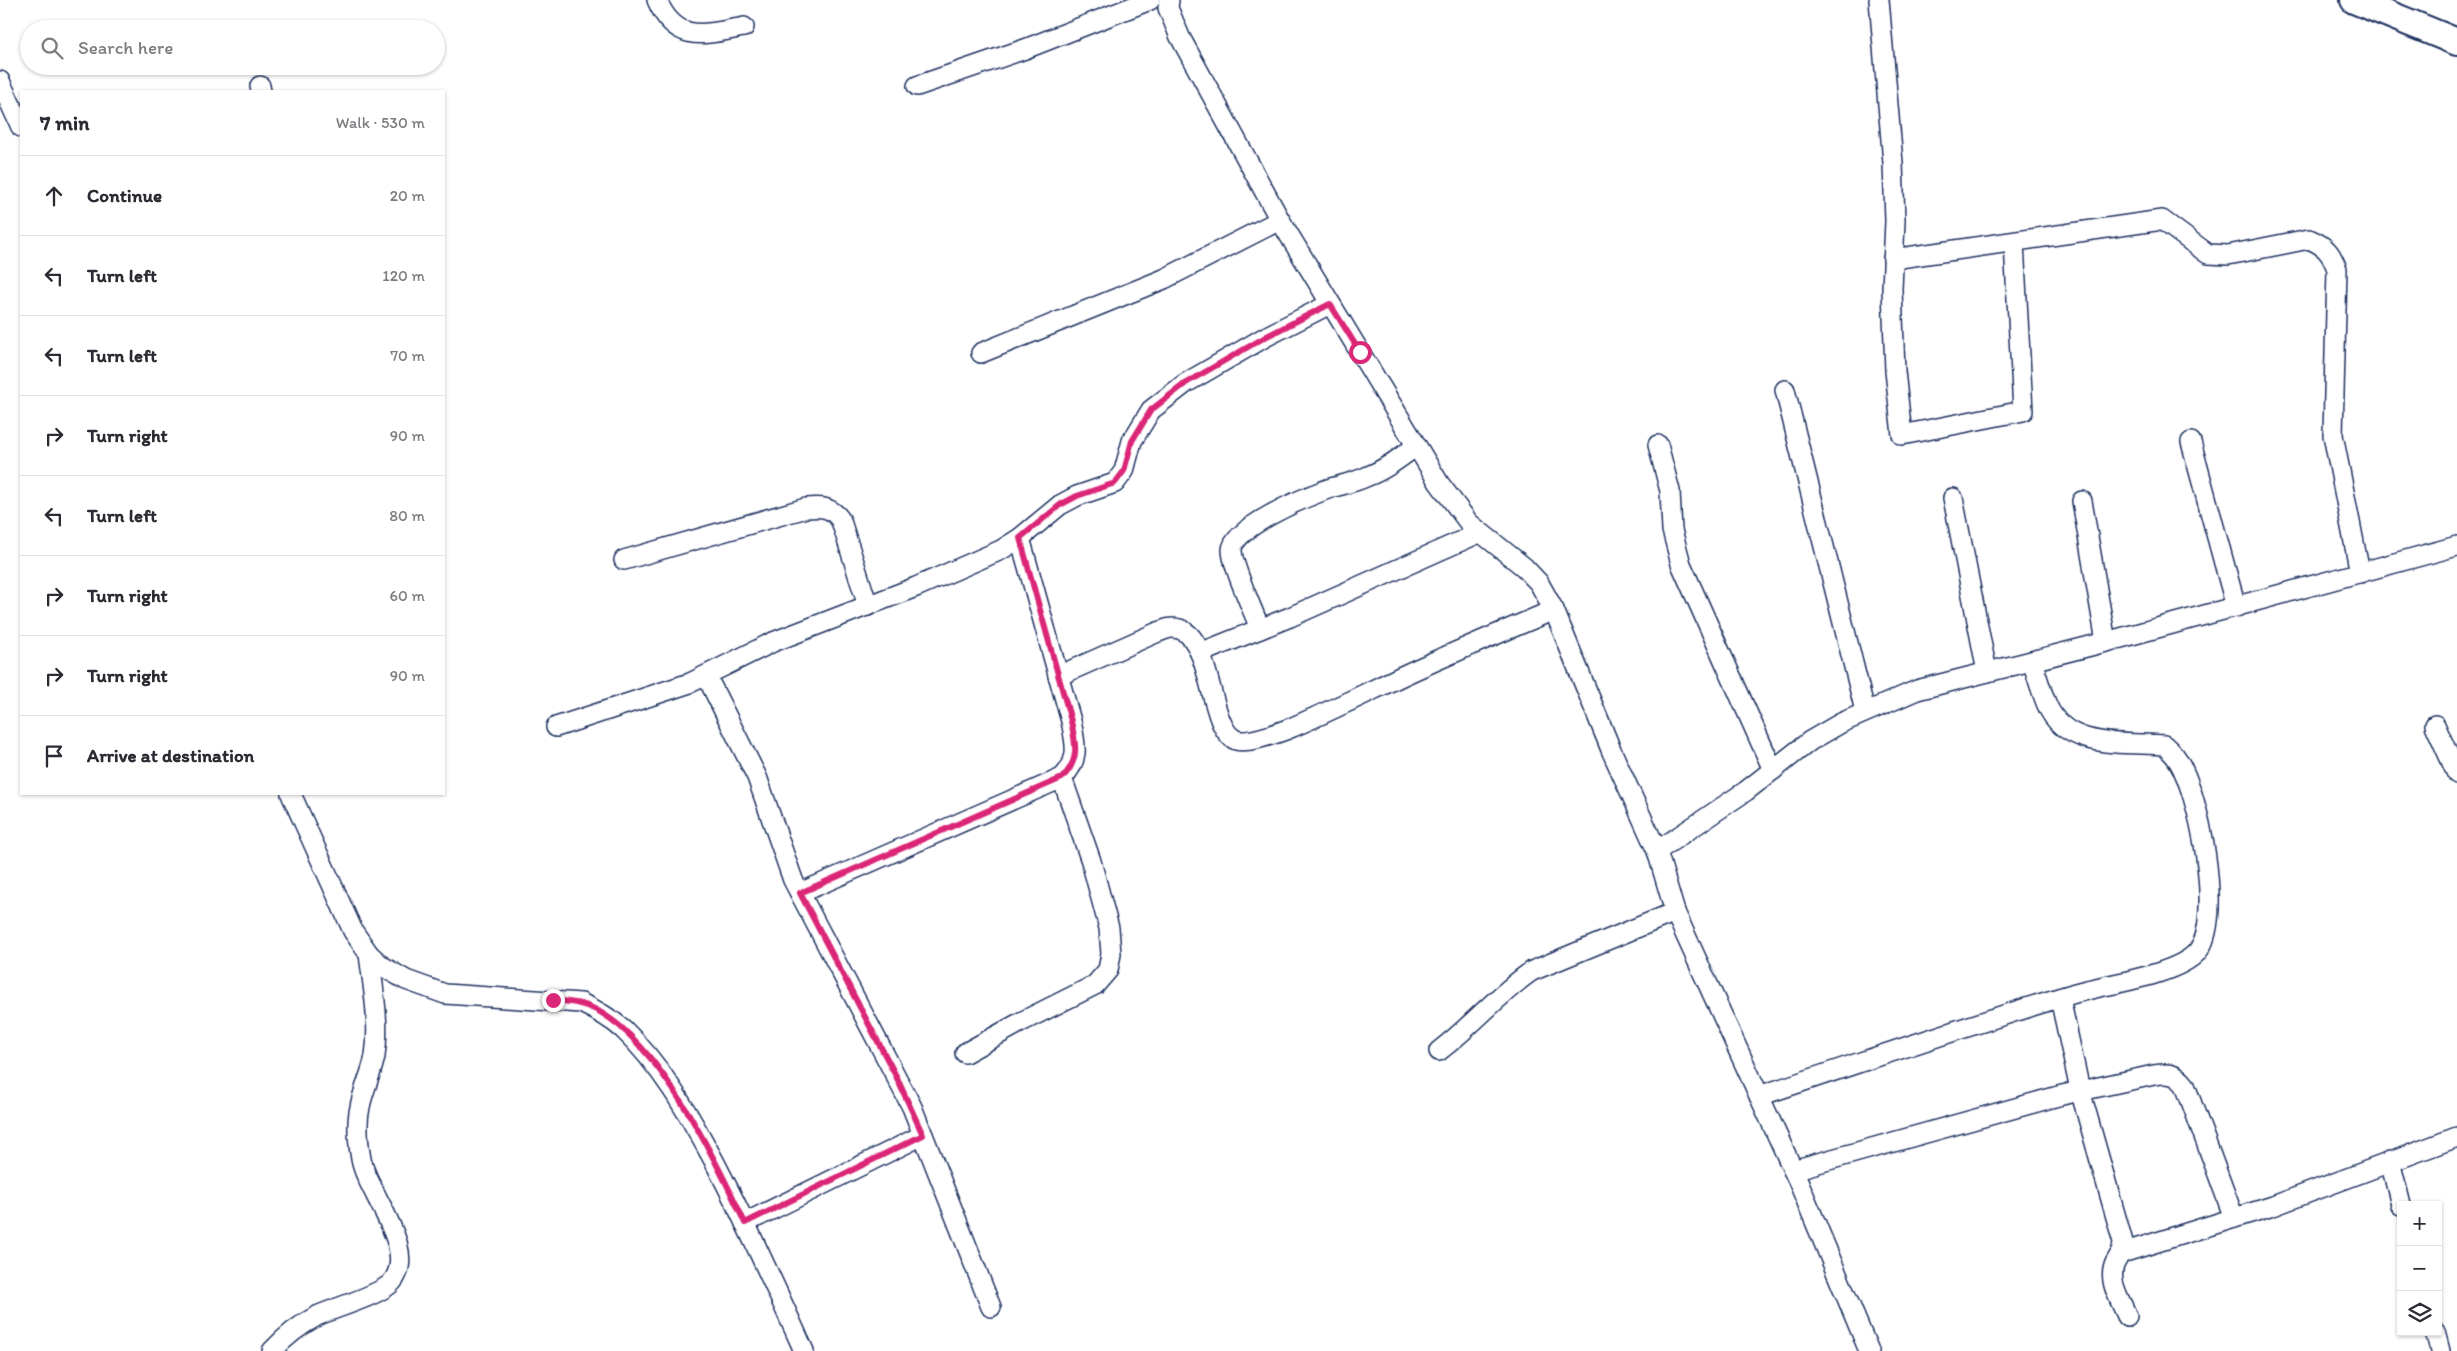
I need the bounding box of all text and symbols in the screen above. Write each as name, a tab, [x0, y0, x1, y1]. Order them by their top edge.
search box	[20, 20, 445, 75]
icon: search	[38, 34, 66, 62]
text: Search here	[78, 36, 173, 59]
text: 7 min	[40, 110, 89, 135]
text: Walk · 530 m	[336, 113, 425, 132]
icon: ahead	[40, 182, 68, 210]
text: Continue	[87, 184, 162, 207]
text: 20 m	[390, 186, 425, 205]
icon: left	[40, 262, 68, 290]
text: Turn left	[87, 264, 157, 287]
text: 120 m	[382, 266, 425, 285]
route start	[1349, 341, 1372, 364]
icon: left	[40, 342, 68, 370]
text: Turn left	[87, 344, 157, 367]
text: 70 m	[390, 346, 425, 365]
icon: right	[40, 422, 68, 450]
text: Turn right	[87, 424, 168, 447]
text: 90 m	[390, 426, 425, 445]
icon: left	[40, 502, 68, 530]
text: Turn left	[87, 504, 157, 527]
text: 80 m	[389, 506, 425, 525]
icon: right	[40, 582, 68, 610]
text: Turn right	[87, 584, 168, 607]
text: 60 m	[390, 586, 425, 605]
icon: right	[40, 662, 68, 690]
text: Turn right	[87, 664, 168, 687]
text: 90 m	[390, 666, 425, 685]
icon: arrive	[40, 742, 68, 770]
text: Arrive at destination	[87, 744, 254, 767]
route end	[542, 989, 565, 1012]
map controls	[2397, 1201, 2442, 1336]
button: +	[2397, 1201, 2442, 1246]
button: −	[2397, 1246, 2442, 1291]
button: layers	[2397, 1291, 2442, 1336]

